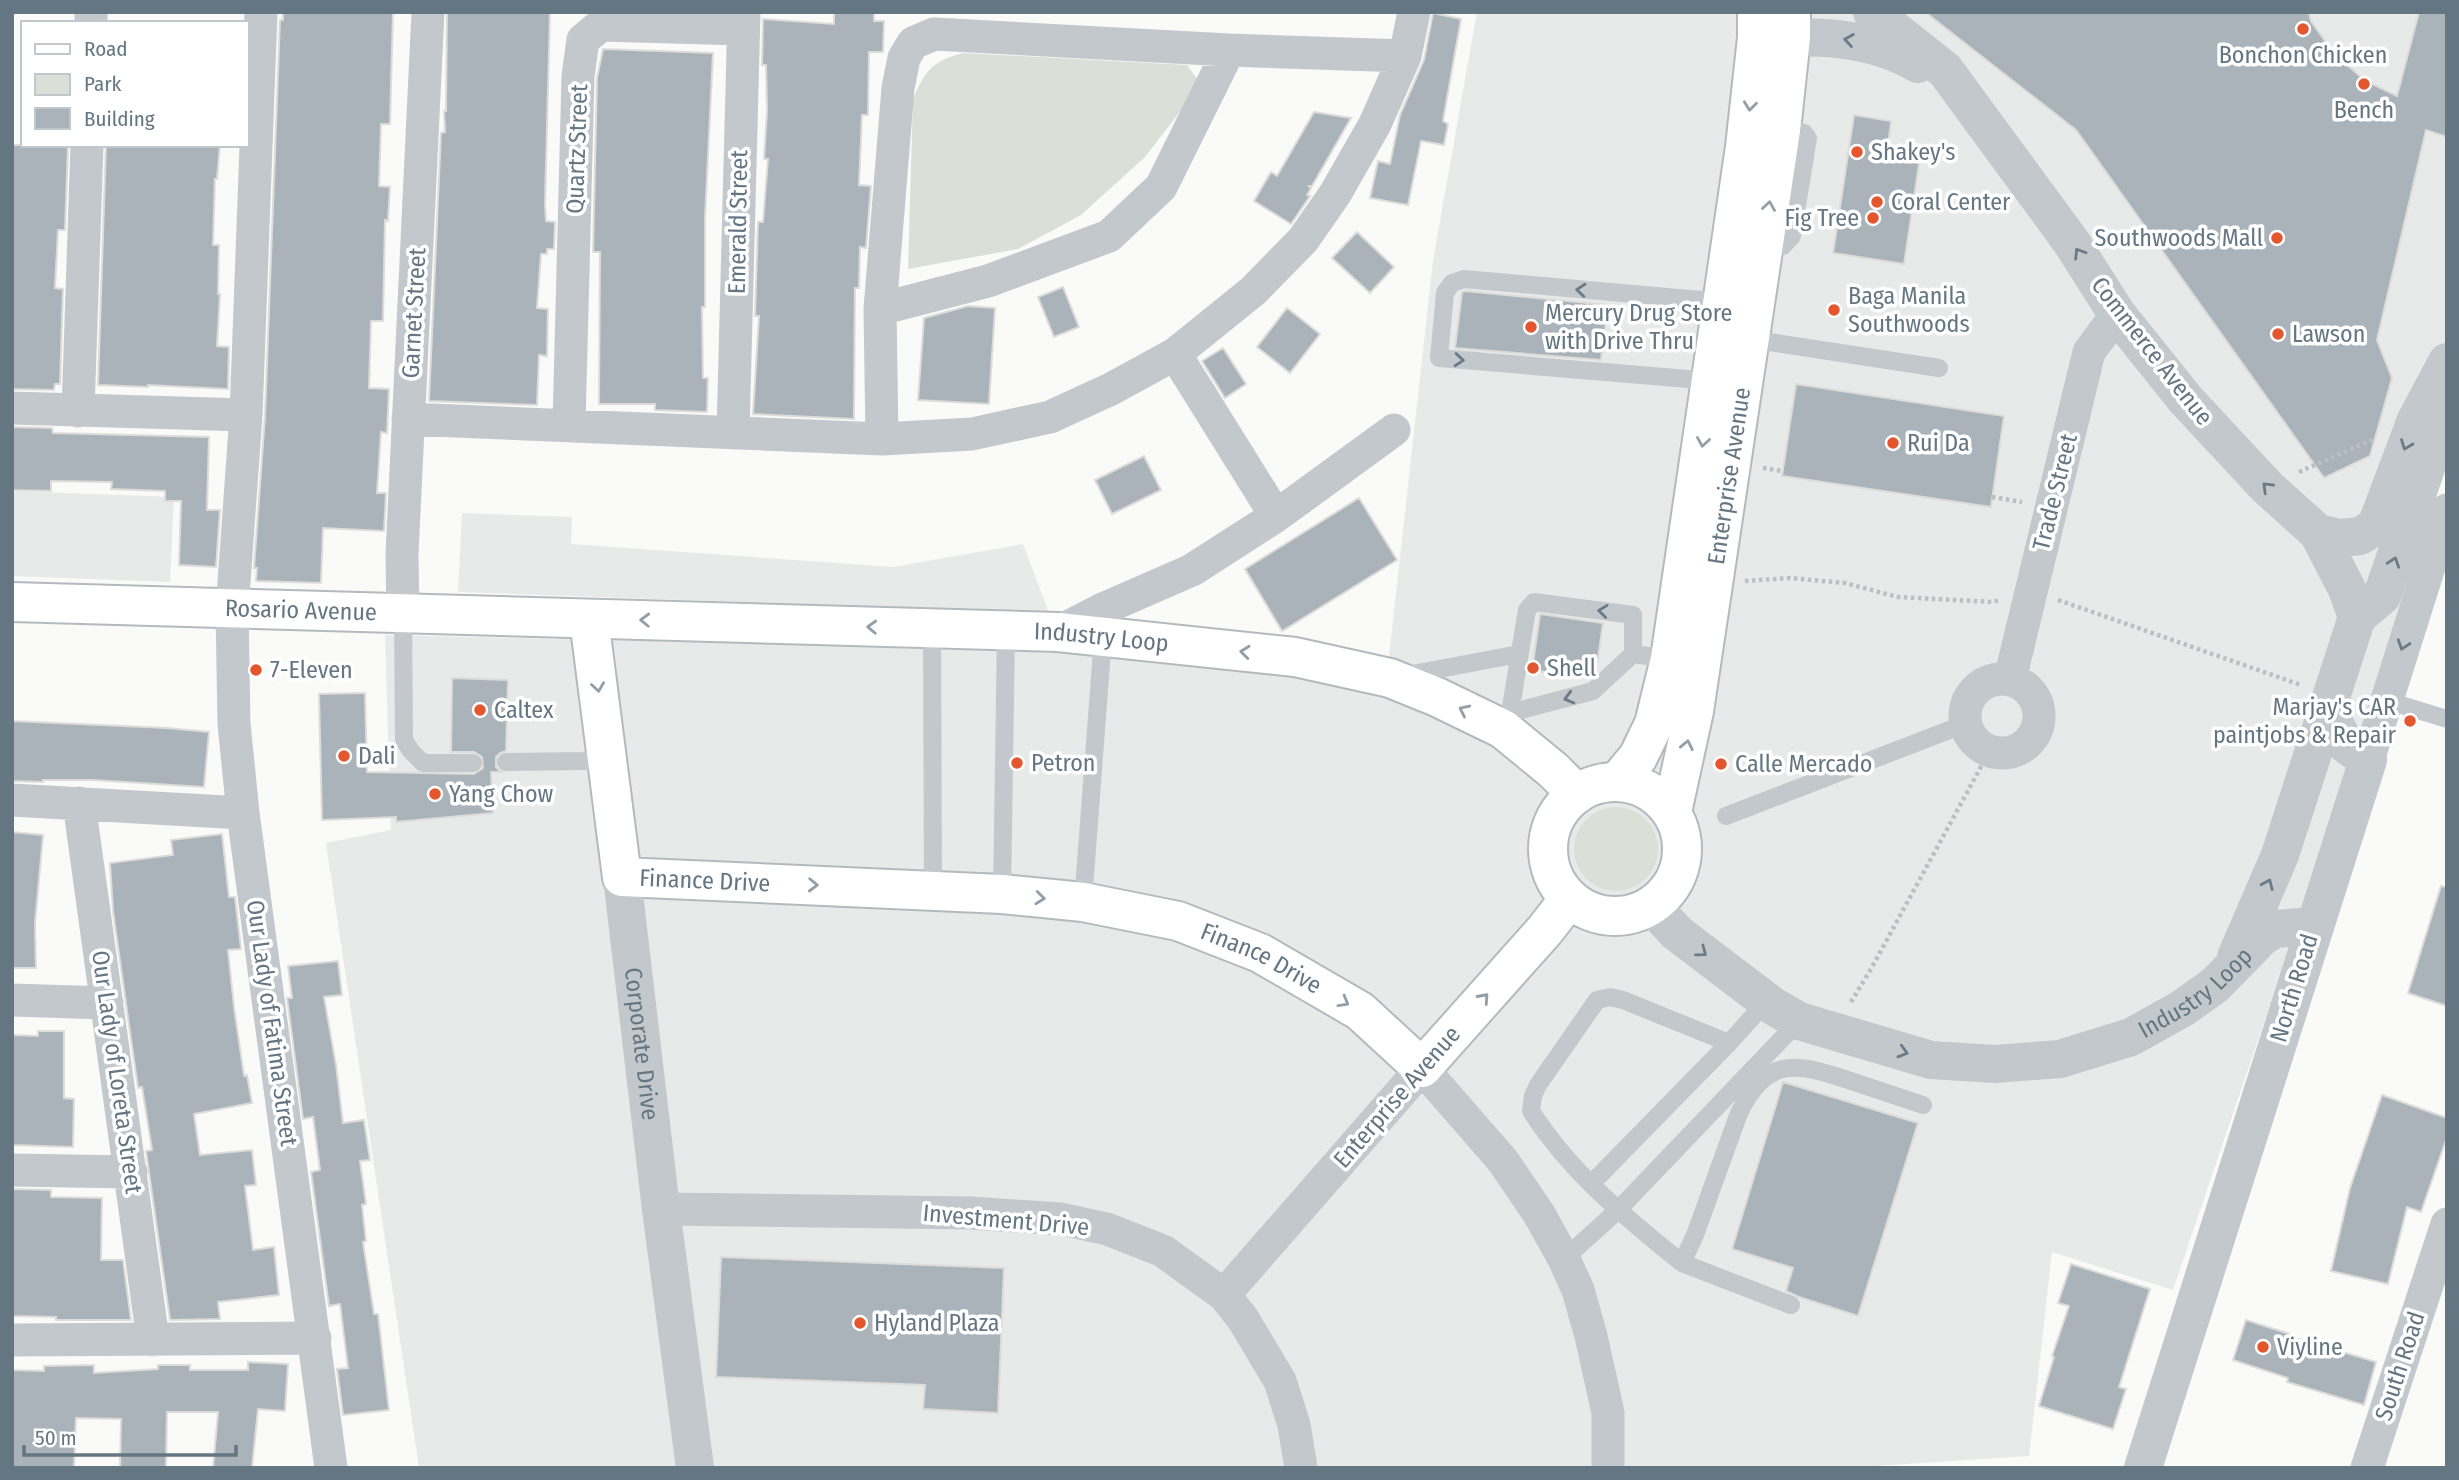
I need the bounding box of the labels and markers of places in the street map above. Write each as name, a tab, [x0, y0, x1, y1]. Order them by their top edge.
marker: Bonchon Chicken	[2295, 21, 2311, 37]
place label: Bonchon Chicken	[2219, 41, 2387, 69]
marker: Bench	[2356, 76, 2372, 92]
place label: Bench	[2334, 96, 2394, 124]
place label: Shakey's	[1871, 138, 1956, 166]
marker: Shakey's	[1849, 144, 1865, 160]
place label: Coral Center	[1891, 188, 2011, 216]
marker: Coral Center	[1869, 194, 1885, 210]
place label: Fig Tree	[1784, 204, 1859, 232]
marker: Fig Tree	[1865, 210, 1881, 226]
place label: Southwoods Mall	[2094, 224, 2263, 252]
marker: Southwoods Mall	[2269, 230, 2285, 246]
place label: Baga Manila Southwoods	[1848, 282, 1970, 338]
place label: Mercury Drug Store with Drive Thru	[1545, 299, 1732, 355]
marker: Baga Manila Southwoods	[1826, 302, 1842, 318]
marker: Mercury Drug Store with Drive Thru	[1523, 319, 1539, 335]
place label: Lawson	[2292, 320, 2365, 348]
marker: Lawson	[2270, 326, 2286, 342]
place label: Rui Da	[1907, 429, 1970, 457]
marker: Rui Da	[1885, 435, 1901, 451]
place label: Shell	[1547, 654, 1596, 682]
place label: 7-Eleven	[270, 656, 353, 684]
marker: Shell	[1525, 660, 1541, 676]
marker: 7-Eleven	[248, 662, 264, 678]
place label: Marjay's CAR paintjobs & Repair	[2213, 693, 2397, 749]
place label: Caltex	[494, 696, 554, 724]
marker: Caltex	[472, 702, 488, 718]
marker: Marjay's CAR paintjobs & Repair	[2402, 713, 2418, 729]
place label: Dali	[358, 742, 396, 770]
marker: Dali	[336, 748, 352, 764]
place label: Petron	[1031, 749, 1096, 777]
place label: Calle Mercado	[1735, 750, 1872, 778]
marker: Petron	[1009, 755, 1025, 771]
marker: Calle Mercado	[1713, 756, 1729, 772]
place label: Yang Chow	[449, 780, 554, 808]
marker: Yang Chow	[427, 786, 443, 802]
place label: Hyland Plaza	[874, 1309, 1000, 1337]
marker: Hyland Plaza	[852, 1315, 868, 1331]
place label: Viyline	[2277, 1333, 2343, 1361]
marker: Viyline	[2255, 1339, 2271, 1355]

